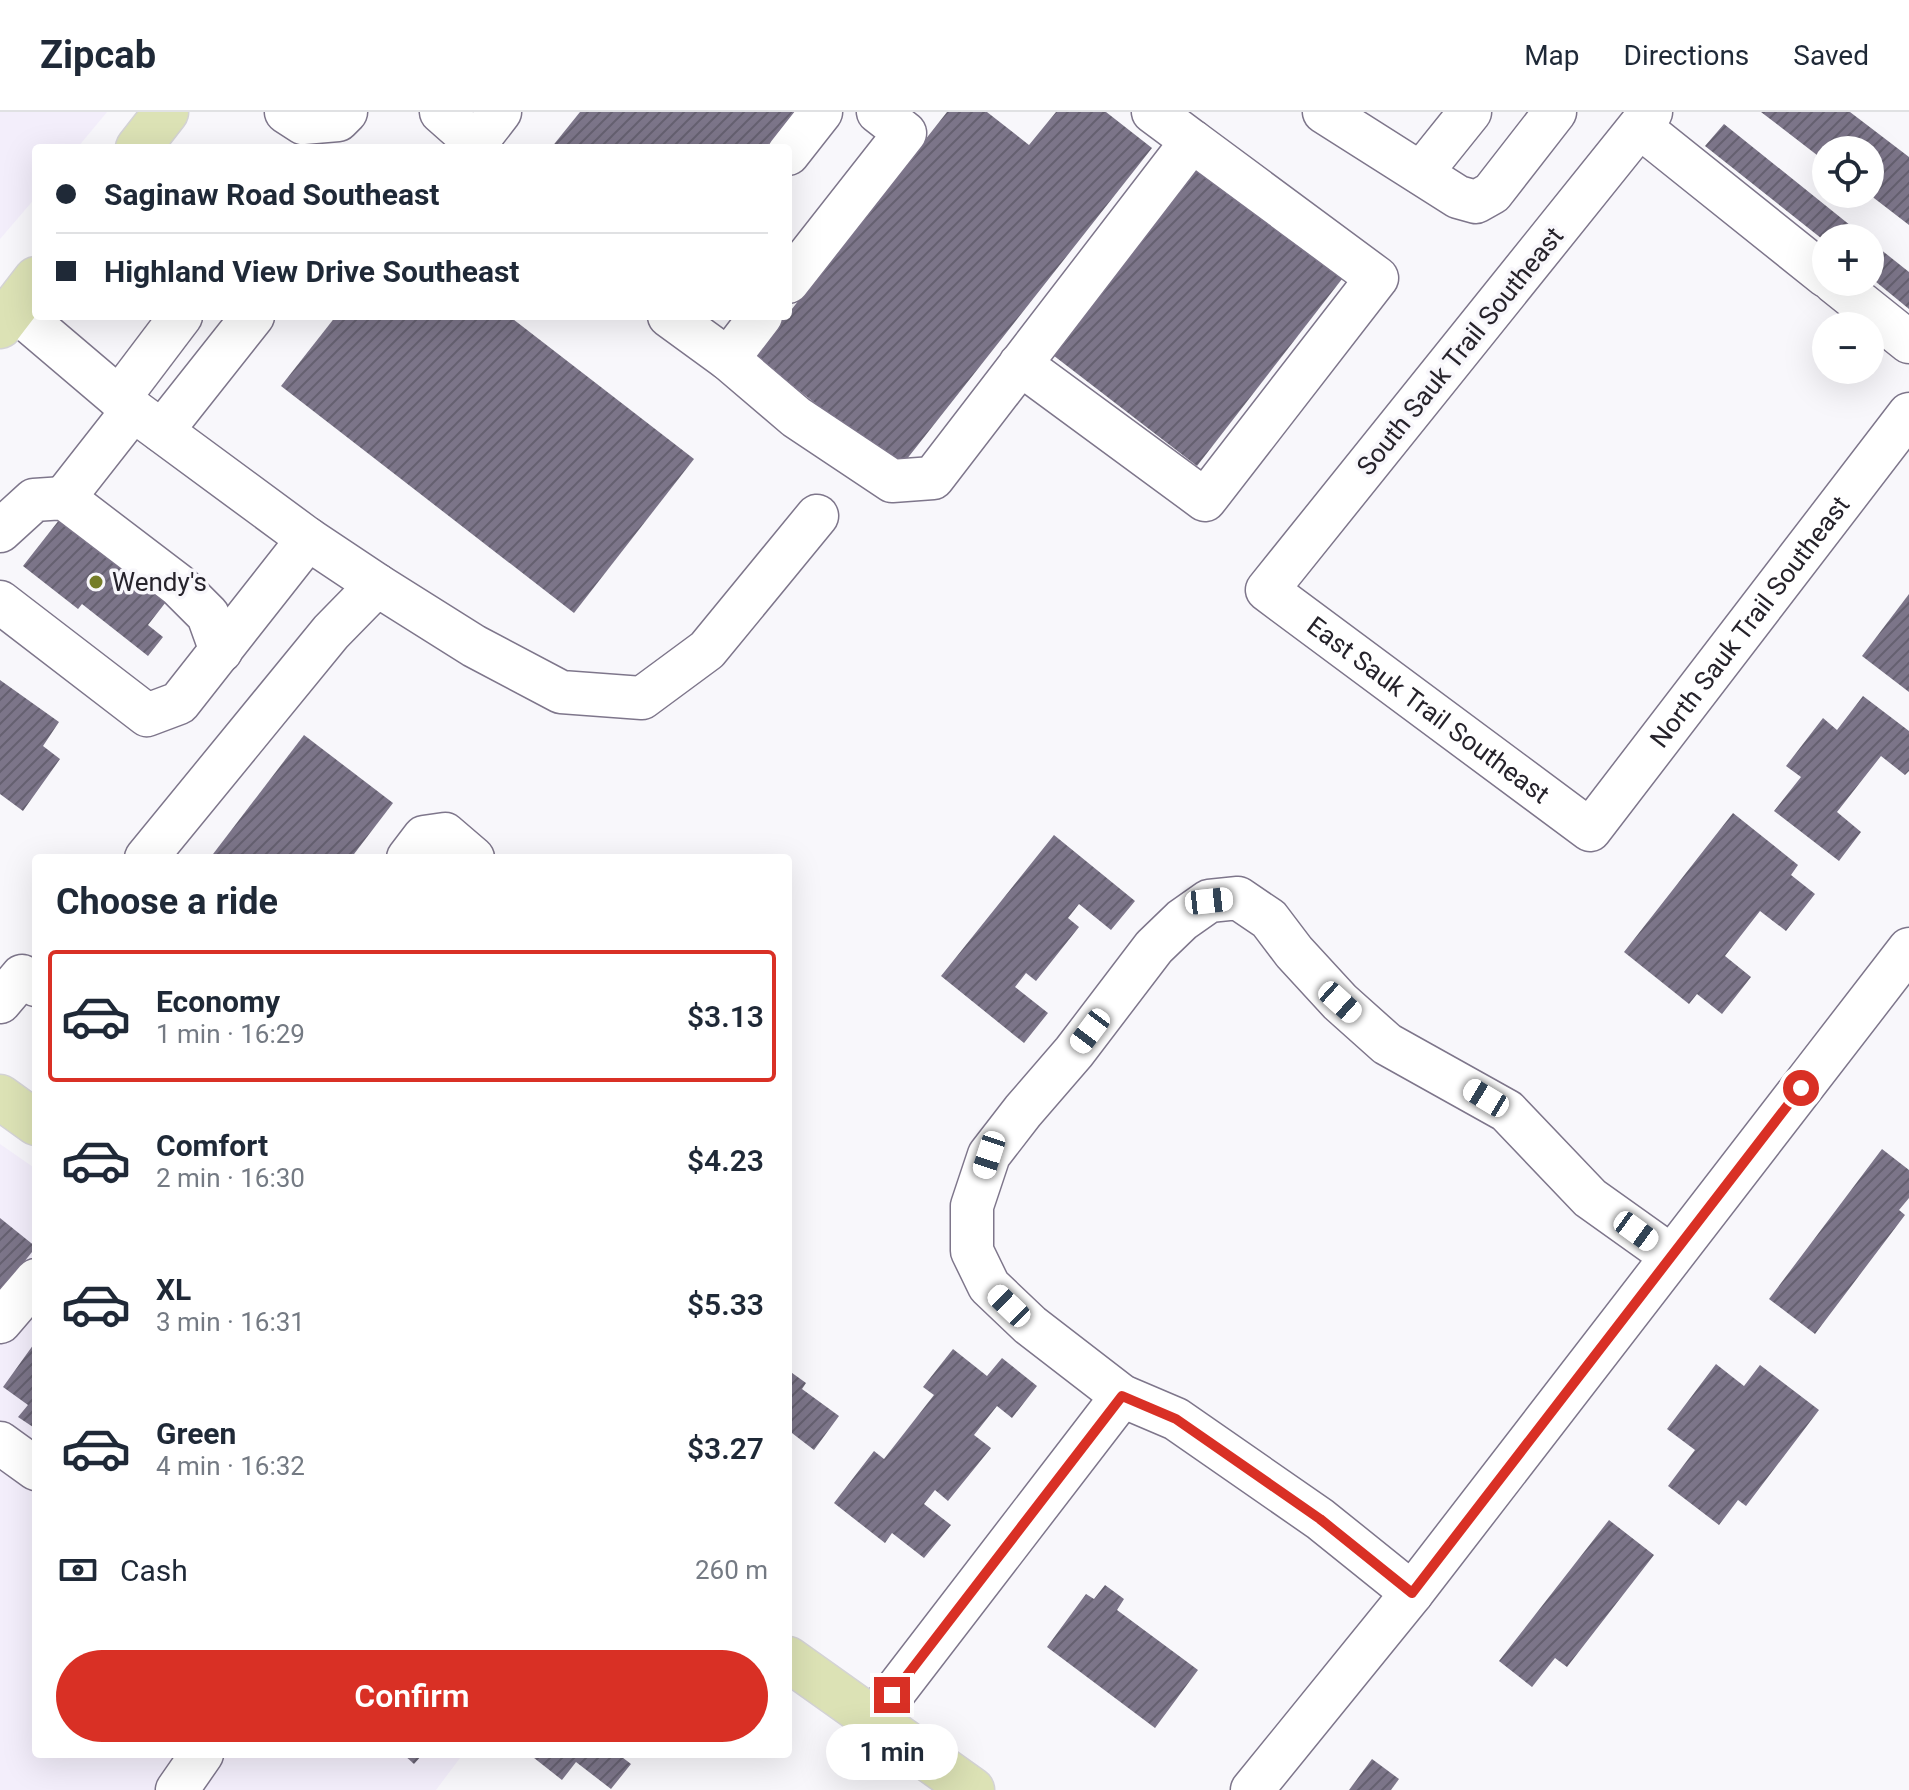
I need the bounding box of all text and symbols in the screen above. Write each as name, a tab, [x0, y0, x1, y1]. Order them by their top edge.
text: Zipcab	[40, 33, 156, 77]
text: Map	[1524, 39, 1580, 72]
text: Directions	[1624, 39, 1749, 72]
text: Saved	[1793, 39, 1869, 72]
map controls	[1812, 136, 1884, 384]
button: locate	[1812, 136, 1884, 208]
text: Saginaw Road Southeast	[104, 177, 440, 212]
street label: South Sauk Trail Southeast	[1351, 221, 1569, 481]
button: +	[1812, 224, 1884, 296]
text: Highland View Drive Southeast	[104, 254, 520, 289]
button: −	[1812, 312, 1884, 384]
street label: North Sauk Trail Southeast	[1644, 490, 1856, 753]
place label: Wendy's	[112, 567, 207, 597]
marker: Wendy's	[87, 573, 105, 591]
street label: East Sauk Trail Southeast	[1301, 610, 1555, 809]
text: Choose a ride	[56, 881, 278, 923]
car	[1184, 887, 1234, 915]
car	[1314, 977, 1366, 1027]
icon: car	[60, 980, 132, 1052]
text: Economy	[156, 984, 280, 1019]
text: $3.13	[687, 999, 764, 1034]
car	[1066, 1005, 1114, 1057]
text: 1 min · 16:29	[156, 1019, 305, 1049]
route start	[1783, 1070, 1819, 1106]
car	[1459, 1075, 1513, 1121]
icon: car	[60, 1124, 132, 1196]
text: Comfort	[156, 1128, 268, 1163]
car	[970, 1128, 1008, 1182]
text: $4.23	[687, 1143, 764, 1178]
text: 2 min · 16:30	[156, 1163, 305, 1193]
car	[1610, 1207, 1662, 1255]
icon: car	[60, 1268, 132, 1340]
text: XL	[156, 1272, 191, 1307]
car	[983, 1281, 1035, 1331]
text: $5.33	[687, 1287, 764, 1322]
text: 3 min · 16:31	[156, 1307, 305, 1337]
icon: car	[60, 1412, 132, 1484]
text: Green	[156, 1416, 236, 1451]
text: $3.27	[687, 1431, 764, 1466]
text: 4 min · 16:32	[156, 1451, 305, 1481]
icon: cash	[56, 1548, 100, 1592]
text: Cash	[120, 1553, 188, 1588]
text: 260 m	[695, 1555, 768, 1585]
button: Confirm	[56, 1650, 768, 1742]
route end	[874, 1677, 910, 1713]
callout: 1 min	[826, 1723, 958, 1779]
text: 1 min	[859, 1737, 925, 1767]

